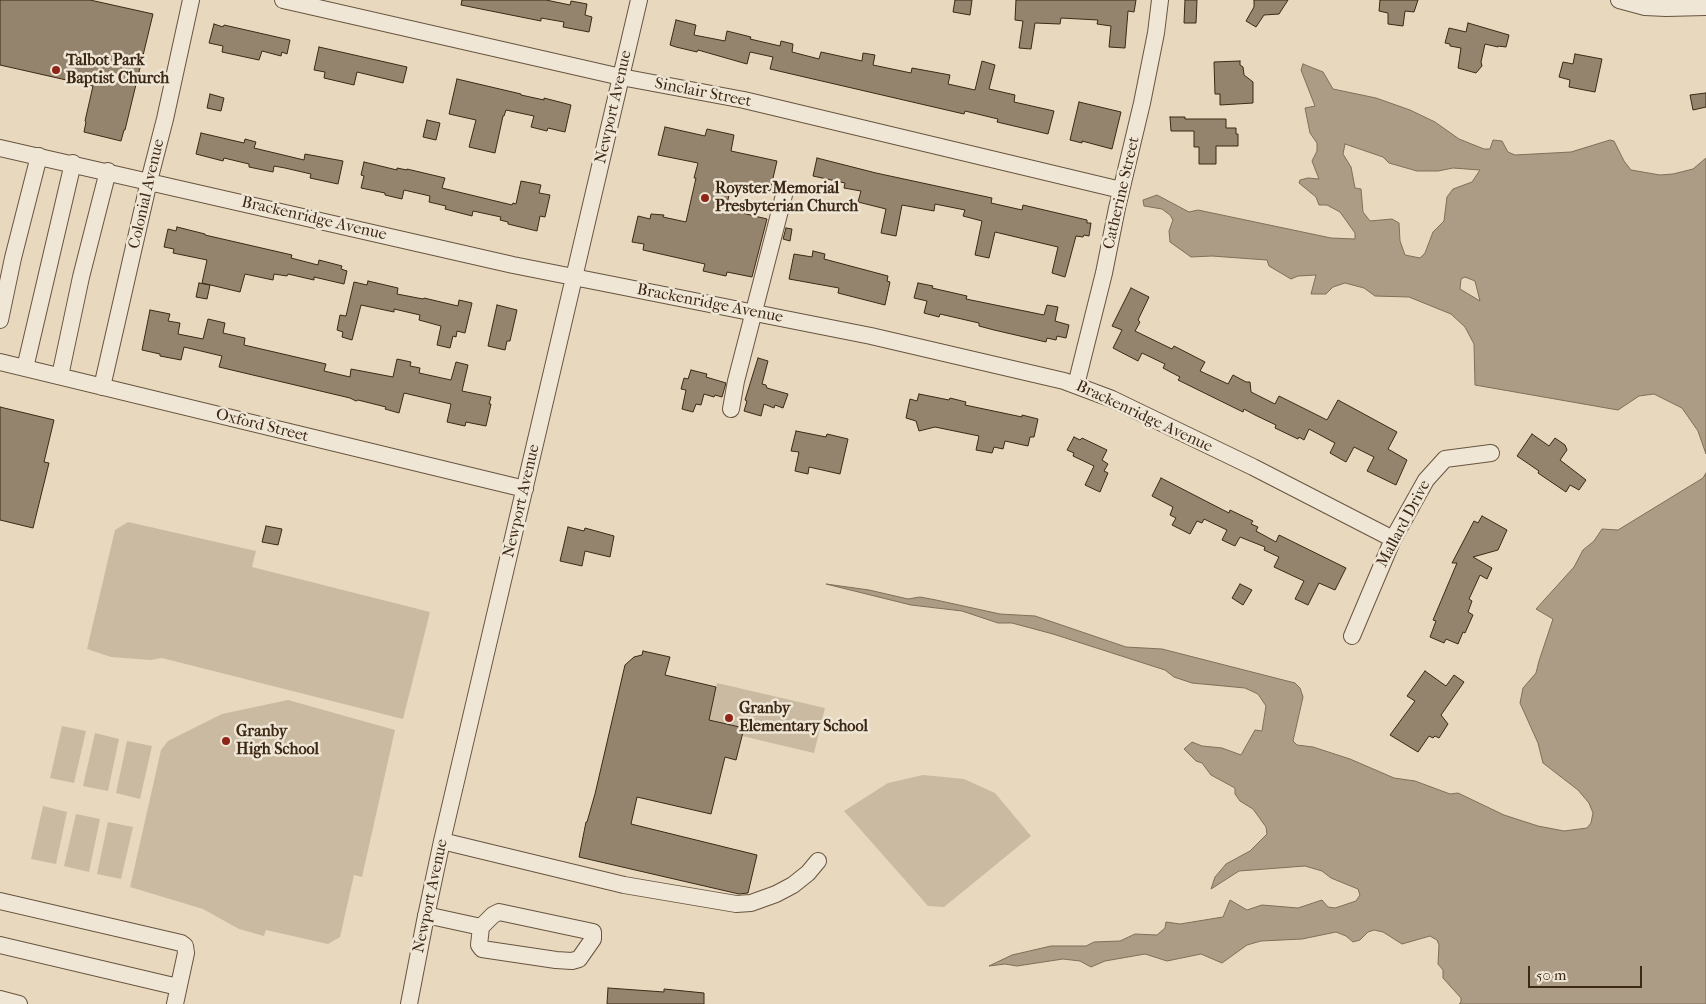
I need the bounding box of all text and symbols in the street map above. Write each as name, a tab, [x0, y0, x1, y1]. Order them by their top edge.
street label: Newport Avenue	[592, 48, 636, 166]
place label: Talbot Park Baptist Church	[66, 51, 169, 89]
marker: Talbot Park Baptist Church	[50, 64, 62, 76]
street label: Sinclair Street	[653, 74, 753, 112]
street label: Catherine Street	[1100, 135, 1144, 251]
street label: Colonial Avenue	[125, 137, 169, 251]
place label: Royster Memorial Presbyterian Church	[715, 179, 858, 217]
marker: Royster Memorial Presbyterian Church	[699, 192, 711, 204]
street label: Brackenridge Avenue	[240, 193, 388, 245]
street label: Brackenridge Avenue	[635, 280, 785, 328]
street label: Brackenridge Avenue	[1073, 377, 1215, 457]
street label: Oxford Street	[214, 405, 310, 447]
street label: Newport Avenue	[500, 442, 544, 560]
street label: Mallard Drive	[1373, 477, 1435, 571]
place label: Granby Elementary School	[739, 699, 868, 737]
marker: Granby Elementary School	[723, 712, 735, 724]
place label: Granby High School	[236, 722, 319, 760]
marker: Granby High School	[220, 735, 232, 747]
street label: Newport Avenue	[410, 837, 452, 955]
scale bar	[1531, 956, 1645, 988]
text: 50 m	[1536, 966, 1566, 984]

